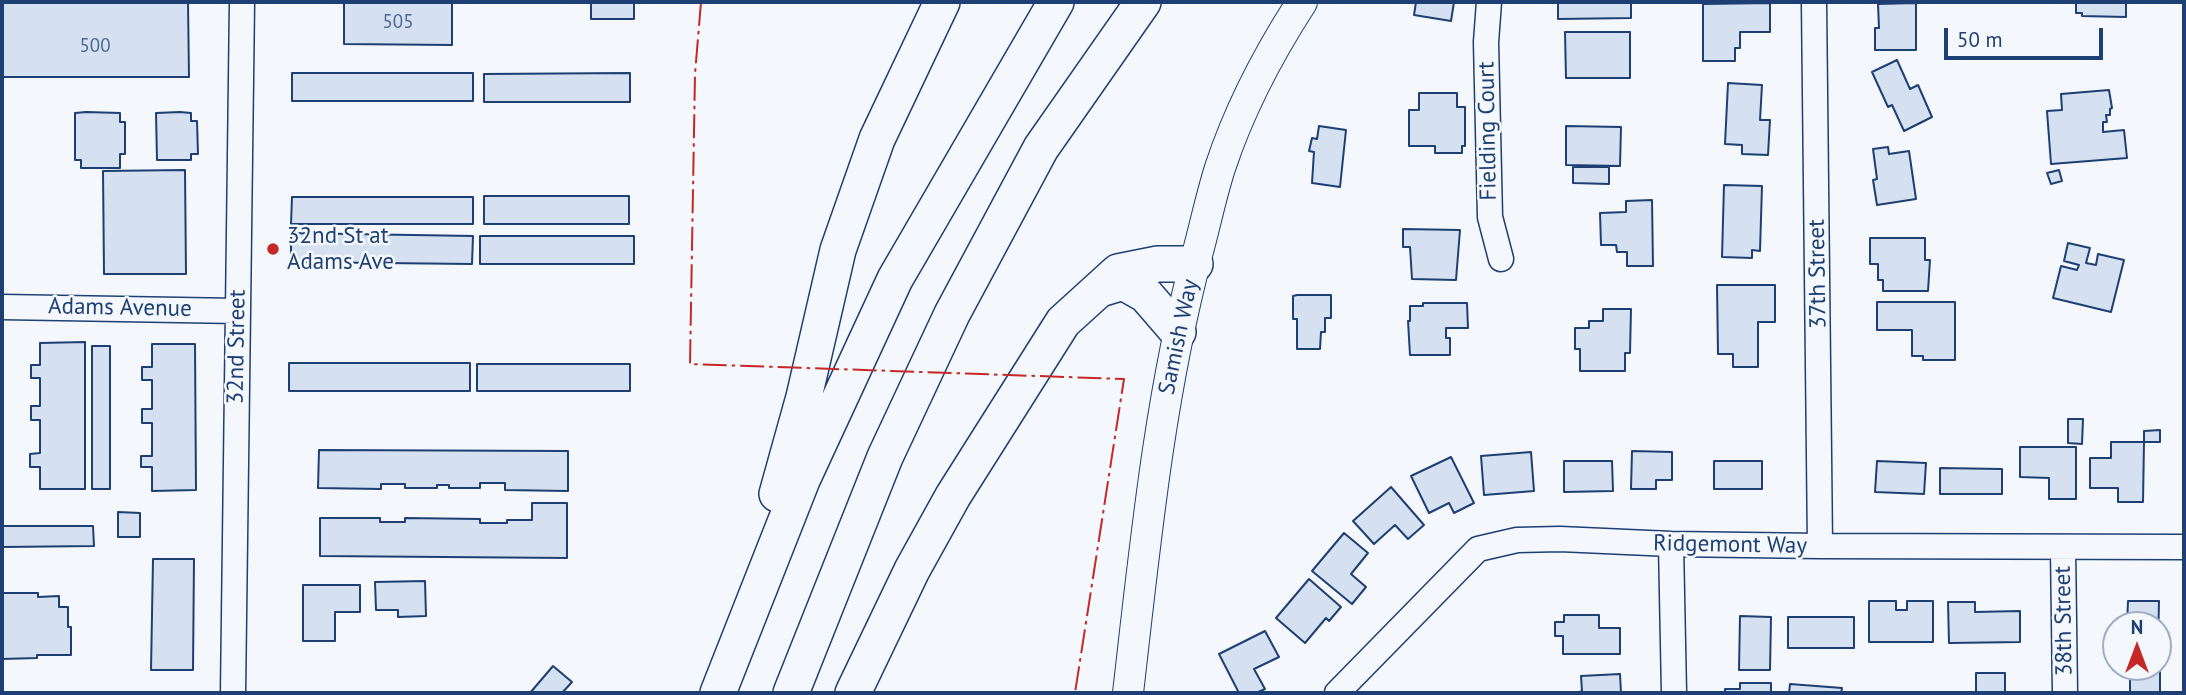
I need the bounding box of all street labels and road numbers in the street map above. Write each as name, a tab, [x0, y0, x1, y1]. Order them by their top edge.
street label: Fielding Court	[1473, 61, 1503, 201]
street label: 37th Street	[1803, 219, 1833, 329]
street label: Samish Way	[1153, 277, 1205, 397]
street label: 32nd Street	[222, 289, 252, 405]
street label: Adams Avenue	[48, 293, 192, 323]
street label: Ridgemont Way	[1653, 530, 1807, 560]
street label: 38th Street	[2049, 566, 2079, 676]

